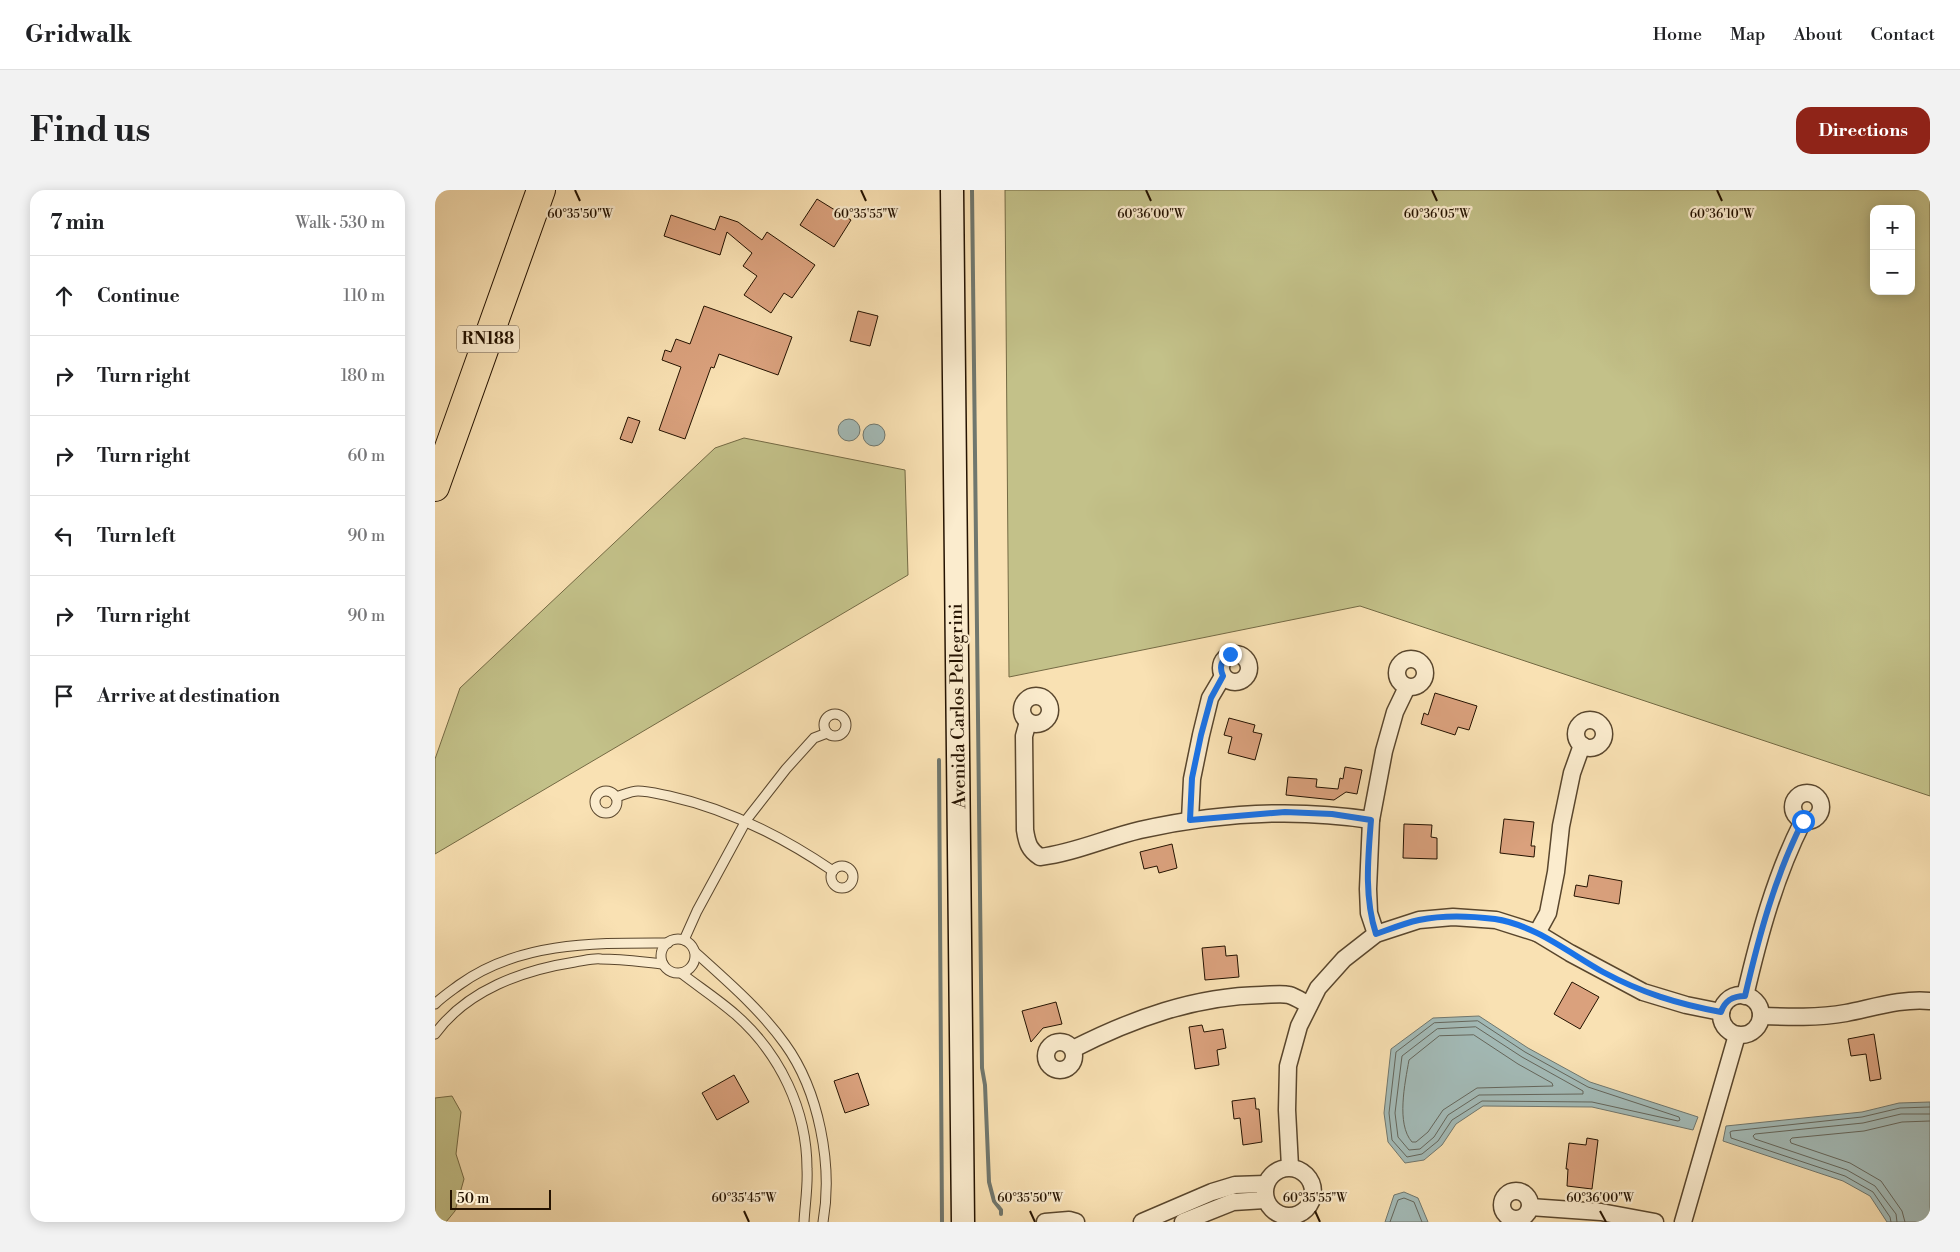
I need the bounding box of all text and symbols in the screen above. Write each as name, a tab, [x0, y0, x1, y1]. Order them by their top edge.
text: Gridwalk	[25, 20, 132, 50]
text: Home	[1653, 23, 1702, 46]
text: Map	[1730, 23, 1766, 46]
text: About	[1794, 23, 1843, 46]
text: Contact	[1871, 23, 1935, 46]
button: Directions	[1796, 107, 1930, 154]
text: Find us	[30, 109, 150, 152]
map controls	[1870, 205, 1915, 295]
button: +	[1870, 205, 1915, 250]
text: 60°35'50"W	[547, 207, 614, 222]
text: 60°35'55"W	[834, 207, 899, 222]
text: 60°36'00"W	[1117, 207, 1186, 222]
text: 60°36'05"W	[1404, 207, 1471, 222]
text: 60°36'10"W	[1690, 207, 1755, 222]
text: 7 min	[50, 210, 104, 236]
text: Walk · 530 m	[296, 213, 385, 233]
button: −	[1870, 250, 1915, 295]
icon: ahead	[50, 282, 78, 310]
text: Continue	[97, 284, 180, 308]
text: 110 m	[343, 286, 385, 306]
road number: RN188	[457, 326, 519, 352]
icon: right	[50, 362, 78, 390]
text: Turn right	[97, 364, 190, 388]
text: 180 m	[341, 366, 385, 386]
icon: right	[50, 442, 78, 470]
text: Turn right	[97, 444, 190, 468]
text: 60 m	[347, 446, 385, 466]
icon: left	[50, 522, 78, 550]
text: Turn left	[97, 524, 176, 548]
text: 90 m	[347, 526, 385, 546]
icon: right	[50, 602, 78, 630]
street label: Avenida Carlos Pellegrini	[945, 603, 971, 810]
text: Turn right	[97, 604, 190, 628]
text: 90 m	[347, 606, 385, 626]
route end	[1219, 643, 1242, 666]
icon: arrive	[50, 682, 78, 710]
text: Arrive at destination	[97, 684, 280, 708]
route start	[1792, 810, 1815, 833]
scale bar	[450, 1187, 551, 1210]
text: 50 m	[457, 1190, 489, 1208]
text: 60°35'45"W	[712, 1191, 778, 1206]
text: 60°35'50"W	[997, 1191, 1064, 1206]
text: 60°35'55"W	[1283, 1191, 1348, 1206]
text: 60°36'00"W	[1566, 1191, 1635, 1206]

